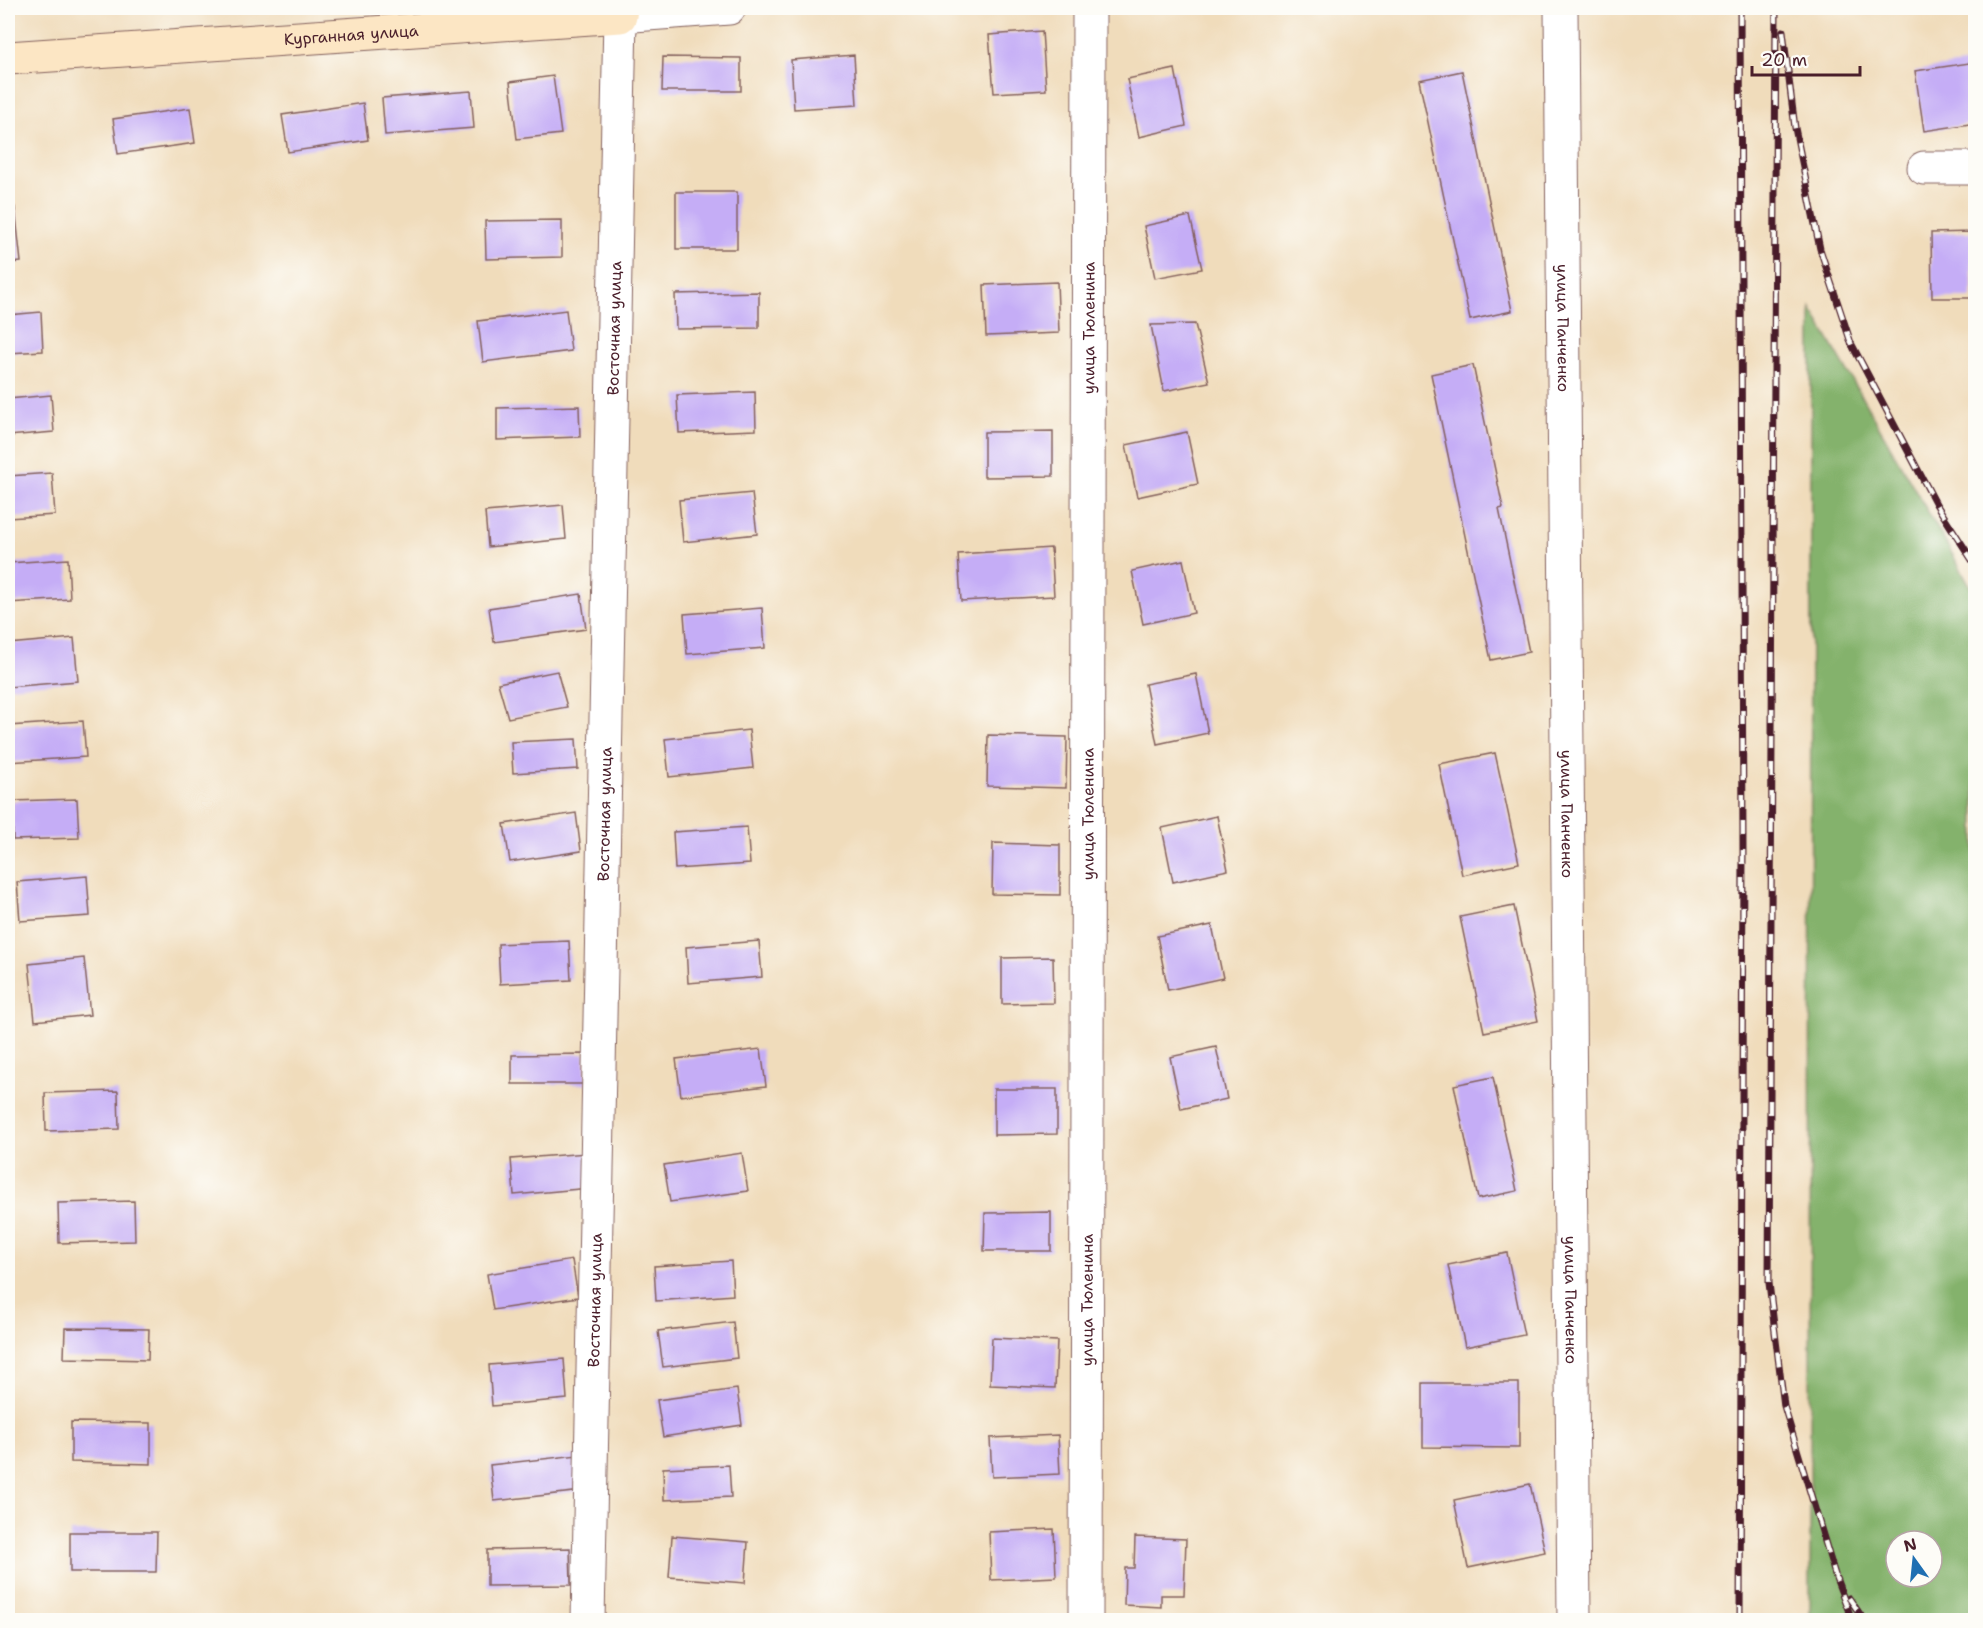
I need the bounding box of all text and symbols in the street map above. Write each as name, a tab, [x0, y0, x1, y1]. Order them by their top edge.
street label: Курганная улица	[283, 20, 419, 50]
scale bar	[1752, 39, 1860, 77]
text: 20 m	[1761, 48, 1807, 72]
street label: Восточная улица	[602, 261, 626, 396]
street label: улица Тюленина	[1078, 262, 1100, 394]
street label: улица Панченко	[1552, 264, 1574, 392]
street label: Восточная улица	[593, 747, 616, 882]
street label: улица Тюленина	[1077, 748, 1099, 880]
street label: улица Панченко	[1556, 750, 1578, 878]
street label: Восточная улица	[583, 1233, 607, 1368]
street label: улица Тюленина	[1076, 1234, 1098, 1366]
street label: улица Панченко	[1560, 1236, 1582, 1364]
north arrow	[1884, 1529, 1944, 1589]
text: N	[1901, 1533, 1919, 1557]

